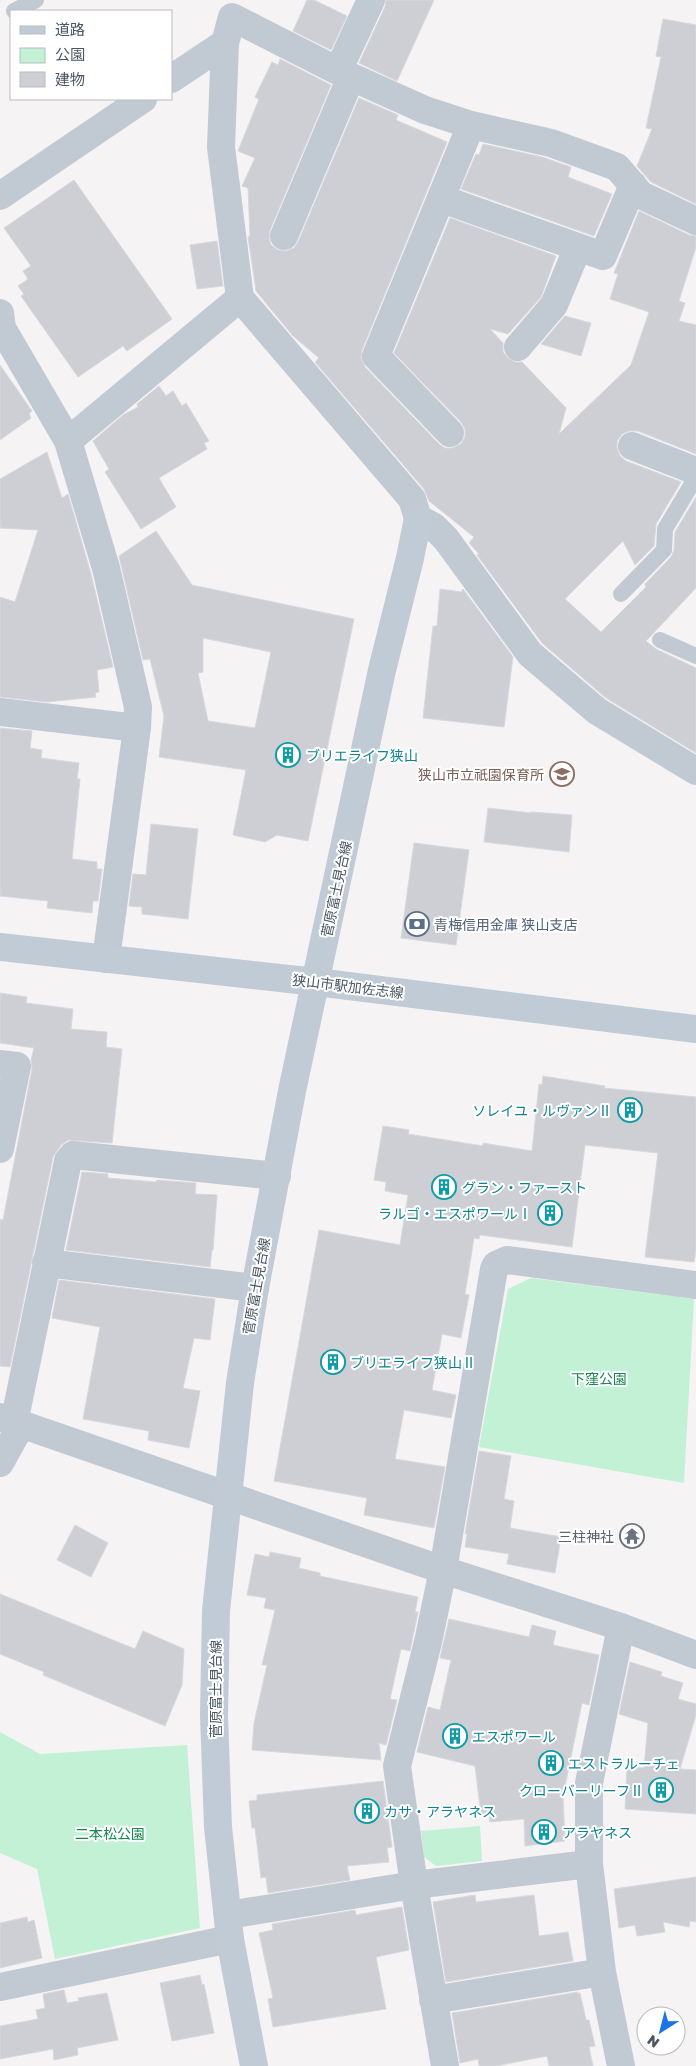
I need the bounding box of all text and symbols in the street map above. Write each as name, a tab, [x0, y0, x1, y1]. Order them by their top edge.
legend	[10, 10, 172, 100]
text: 道路	[55, 20, 85, 38]
text: 公園	[55, 45, 85, 63]
text: 建物	[55, 70, 85, 88]
building icon: ブリエライフ狭山	[275, 742, 301, 768]
place label: ブリエライフ狭山	[306, 747, 418, 764]
school or university icon: 狭山市立祇園保育所	[549, 761, 575, 787]
place label: 狭山市立祇園保育所	[418, 766, 544, 783]
street label: 菅原富士見台線	[317, 839, 355, 939]
bank icon: 青梅信用金庫 狭山支店	[404, 911, 430, 937]
place label: 青梅信用金庫 狭山支店	[434, 916, 578, 933]
street label: 狭山市駅加佐志線	[291, 971, 405, 1001]
building icon: ソレイユ・ルヴァンⅡ	[617, 1097, 643, 1123]
place label: ソレイユ・ルヴァンⅡ	[472, 1102, 612, 1119]
building icon: グラン・ファースト	[431, 1174, 457, 1200]
place label: グラン・ファースト	[462, 1179, 587, 1196]
building icon: ラルゴ・エスポワールⅠ	[537, 1200, 563, 1226]
place label: ラルゴ・エスポワールⅠ	[378, 1205, 532, 1222]
street label: 菅原富士見台線	[239, 1236, 273, 1336]
building icon: ブリエライフ狭山Ⅱ	[320, 1349, 346, 1375]
place label: ブリエライフ狭山Ⅱ	[350, 1354, 476, 1371]
park label: 下窪公園	[571, 1370, 627, 1387]
temple icon: 三柱神社	[619, 1523, 645, 1549]
place label: 三柱神社	[558, 1528, 614, 1545]
street label: 菅原富士見台線	[207, 1640, 224, 1738]
building icon: エスポワール	[442, 1723, 468, 1749]
place label: エスポワール	[472, 1728, 556, 1745]
building icon: エストラルーチェ	[538, 1750, 564, 1776]
place label: エストラルーチェ	[568, 1755, 680, 1772]
building icon: クローバーリーフⅡ	[648, 1777, 674, 1803]
place label: クローバーリーフⅡ	[519, 1782, 644, 1799]
building icon: カサ・アラヤネス	[354, 1798, 380, 1824]
place label: カサ・アラヤネス	[384, 1803, 496, 1820]
building icon: アラヤネス	[531, 1819, 557, 1845]
place label: アラヤネス	[562, 1824, 632, 1841]
park label: 二本松公園	[75, 1825, 145, 1842]
north arrow	[636, 2006, 686, 2056]
text: N	[644, 2032, 662, 2052]

